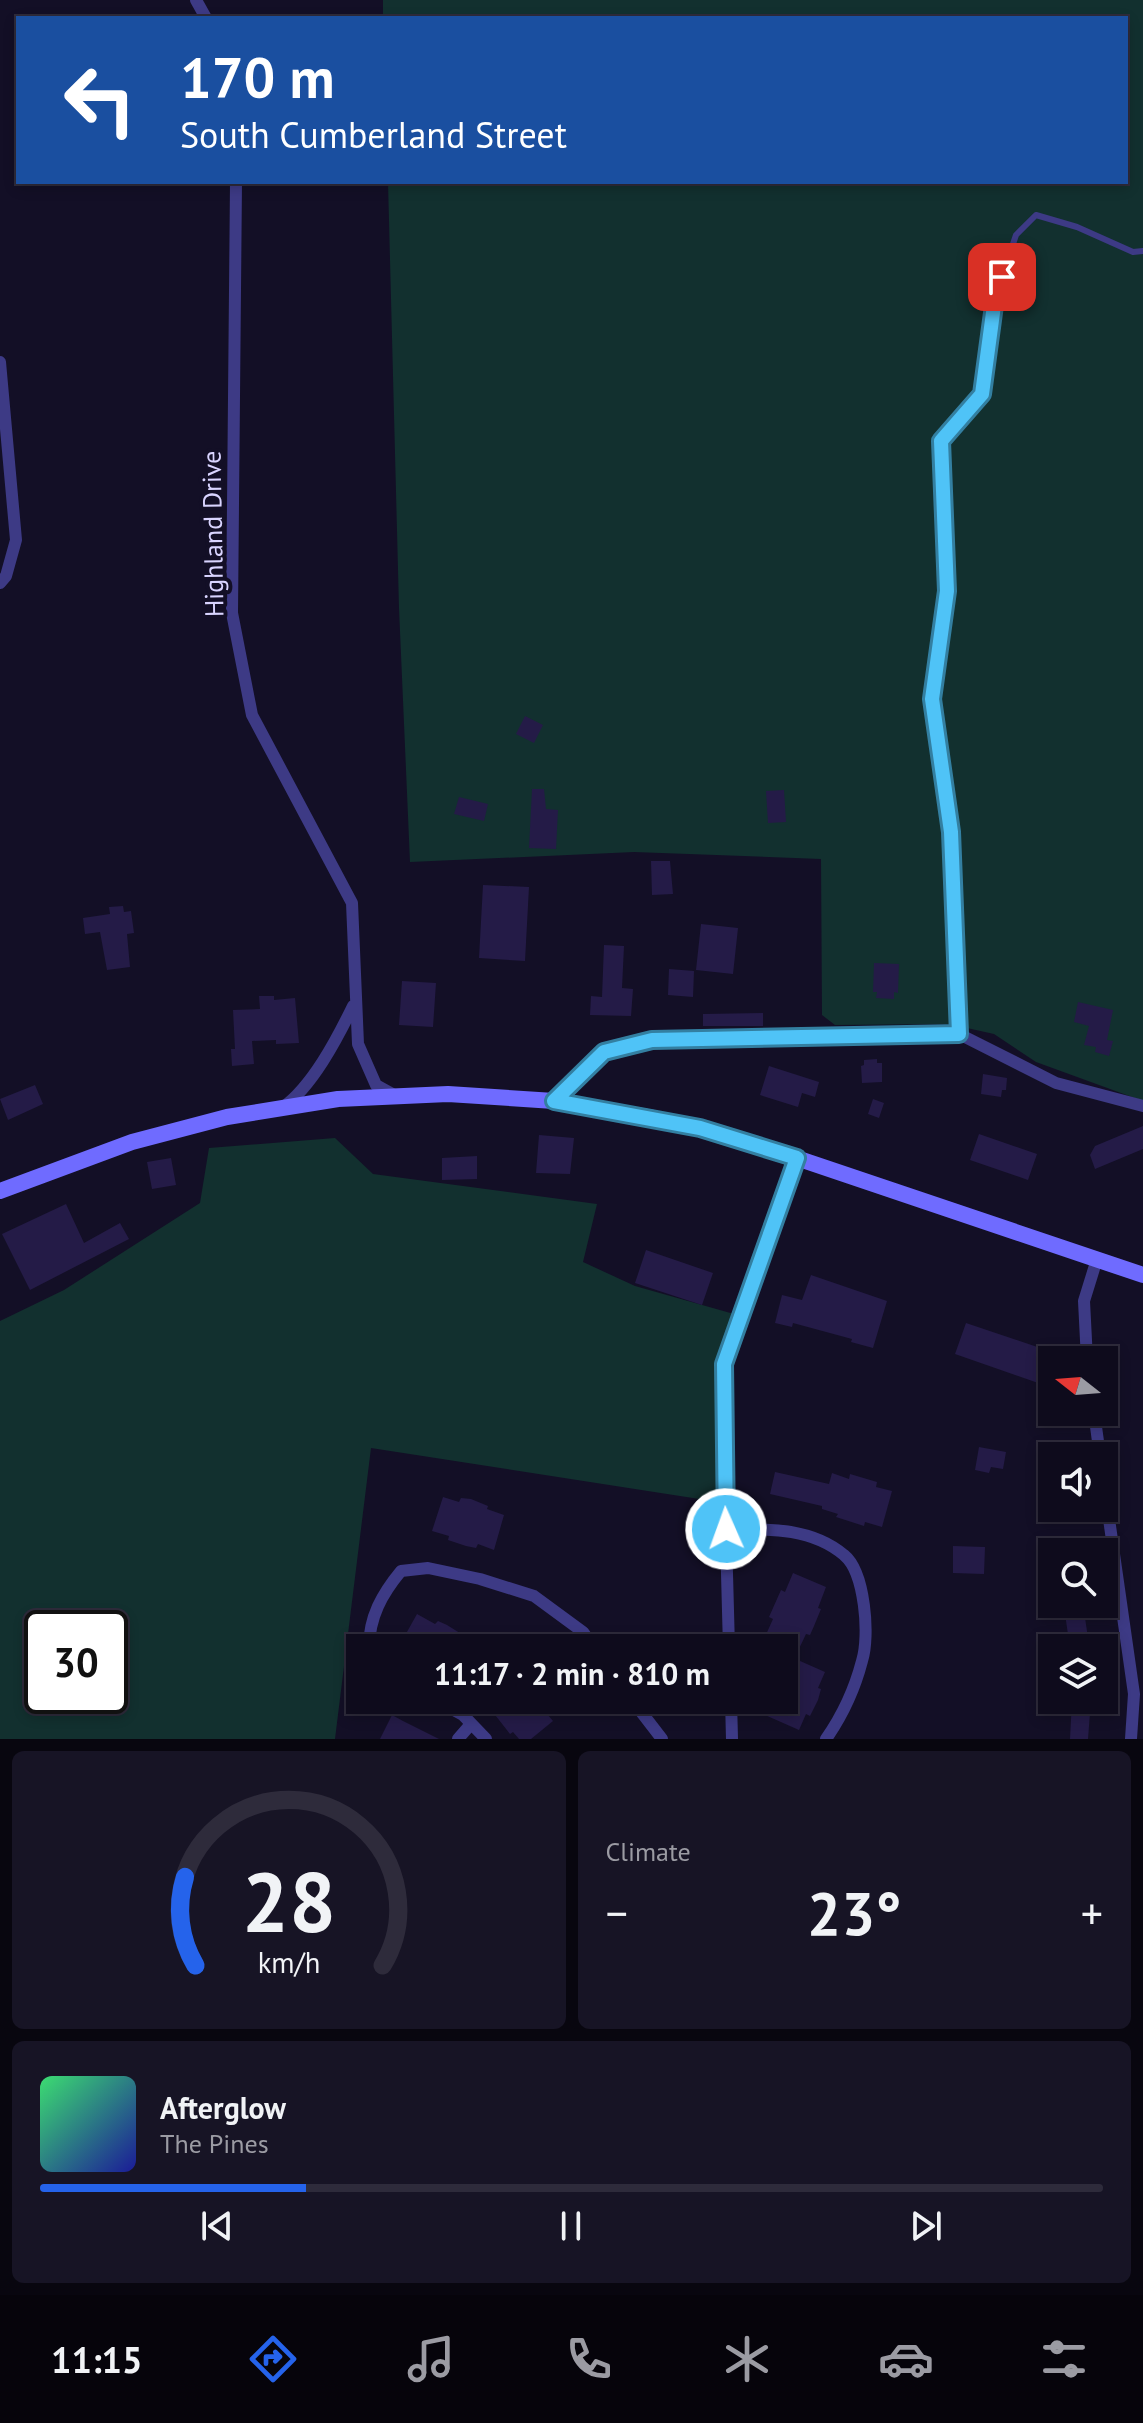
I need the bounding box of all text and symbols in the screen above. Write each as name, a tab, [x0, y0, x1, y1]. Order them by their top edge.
text: 170 m	[180, 41, 335, 113]
icon: left	[48, 48, 152, 152]
text: South Cumberland Street	[180, 111, 567, 158]
pin	[968, 243, 1036, 311]
icon: arrive	[980, 255, 1024, 299]
street label: Highland Drive	[195, 450, 230, 618]
north arrow	[1038, 1346, 1118, 1426]
map controls	[1038, 1346, 1118, 1714]
button: sound	[1038, 1442, 1118, 1522]
position arrow	[684, 1487, 768, 1571]
button: search	[1038, 1538, 1118, 1618]
speed limit sign: 30	[24, 1610, 128, 1714]
button: layers	[1038, 1634, 1118, 1714]
text: 11:17 · 2 min · 810 m	[434, 1654, 710, 1693]
text: Climate	[606, 1835, 691, 1868]
text: 28	[242, 1847, 336, 1955]
text: 23°	[807, 1874, 901, 1952]
text: −	[606, 1884, 628, 1941]
text: +	[1081, 1884, 1103, 1941]
text: km/h	[257, 1944, 320, 1981]
text: Afterglow	[160, 2088, 286, 2127]
text: The Pines	[160, 2127, 269, 2160]
icon: previous	[195, 2204, 239, 2248]
icon: pause	[549, 2204, 593, 2248]
icon: next	[904, 2204, 948, 2248]
icon: directions	[245, 2331, 301, 2387]
icon: music	[403, 2331, 459, 2387]
icon: phone	[561, 2331, 617, 2387]
icon: climate	[719, 2331, 775, 2387]
icon: car	[878, 2331, 934, 2387]
icon: filters	[1036, 2331, 1092, 2387]
text: 11:15	[51, 2336, 142, 2383]

